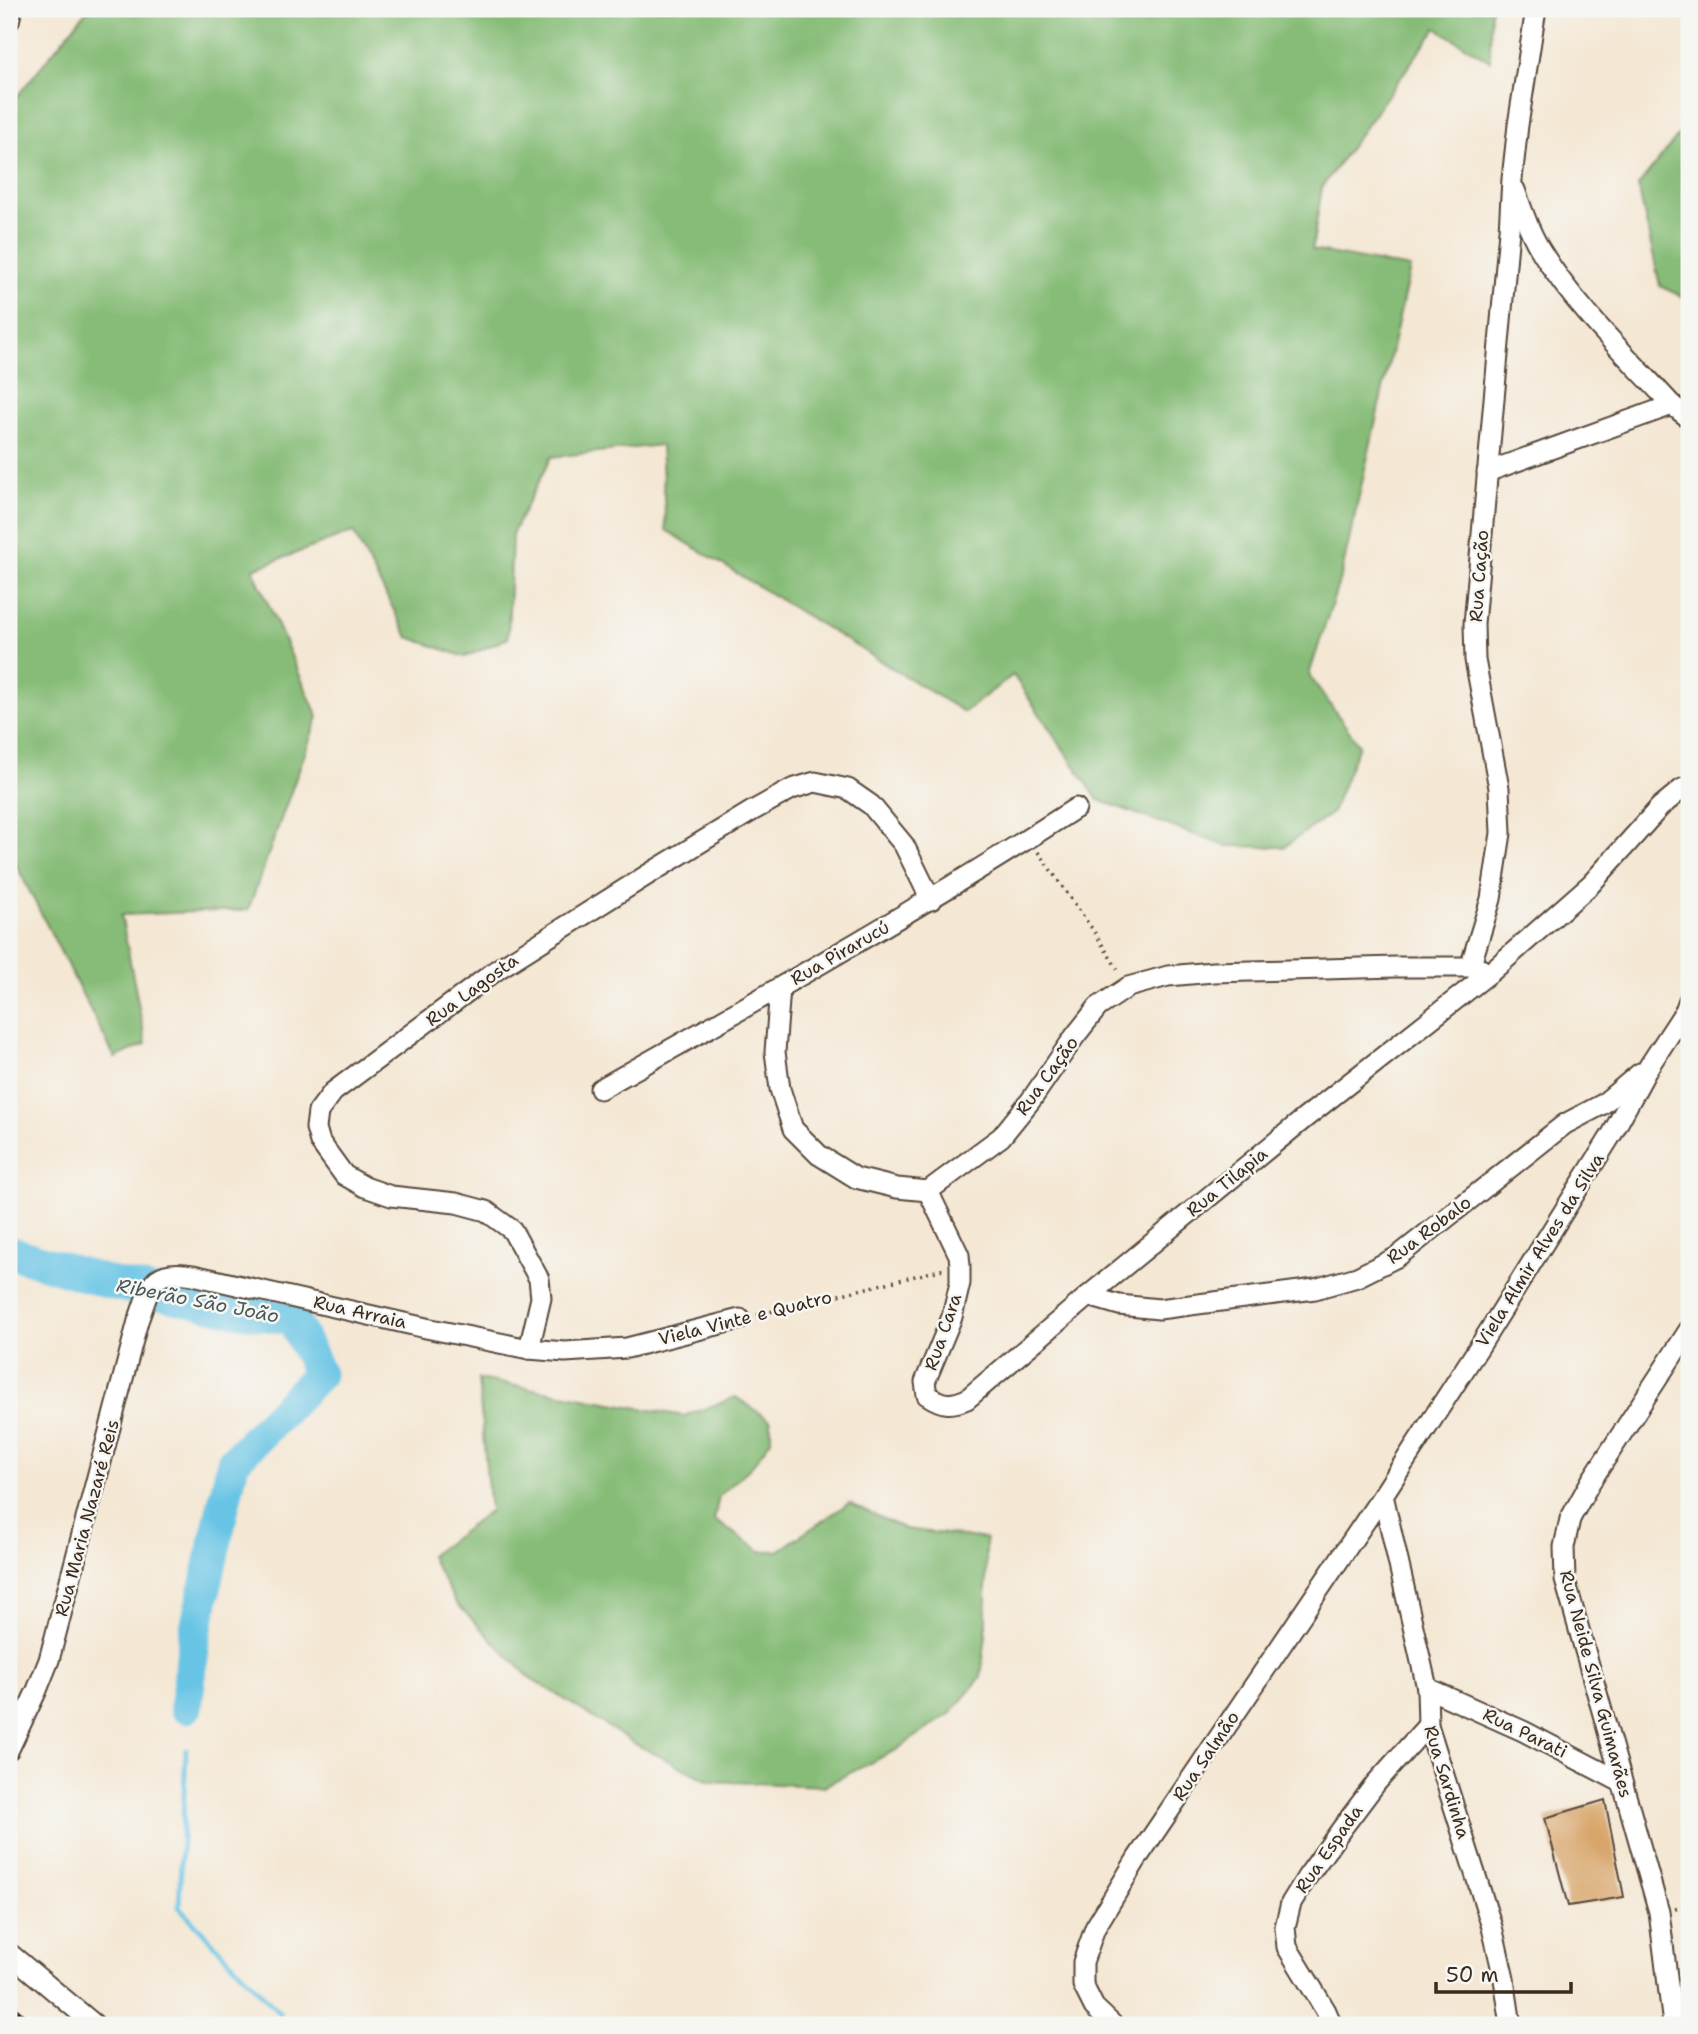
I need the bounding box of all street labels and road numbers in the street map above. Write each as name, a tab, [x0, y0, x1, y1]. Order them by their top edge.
street label: Rua Cação	[1464, 529, 1494, 623]
street label: Rua Pirarucú	[786, 915, 894, 991]
street label: Rua Lagosta	[421, 948, 523, 1032]
street label: Rua Cação	[1010, 1032, 1084, 1120]
street label: Rua Tilapia	[1181, 1142, 1273, 1222]
street label: Viela Almir Alves da Silva	[1470, 1148, 1610, 1352]
street label: Rua Robalo	[1382, 1190, 1476, 1270]
street label: Viela Vinte e Quatro	[656, 1285, 834, 1351]
street label: Rua Arraia	[311, 1290, 409, 1334]
street label: Rua Cara	[919, 1290, 967, 1374]
street label: Rua Maria Nazaré Reis	[49, 1417, 125, 1619]
street label: Rua Neide Silva Guimarães	[1554, 1568, 1638, 1800]
street label: Rua Parati	[1479, 1702, 1571, 1764]
street label: Rua Salmão	[1167, 1706, 1245, 1806]
street label: Rua Sardinha	[1418, 1722, 1476, 1842]
street label: Rua Espada	[1290, 1800, 1368, 1898]

